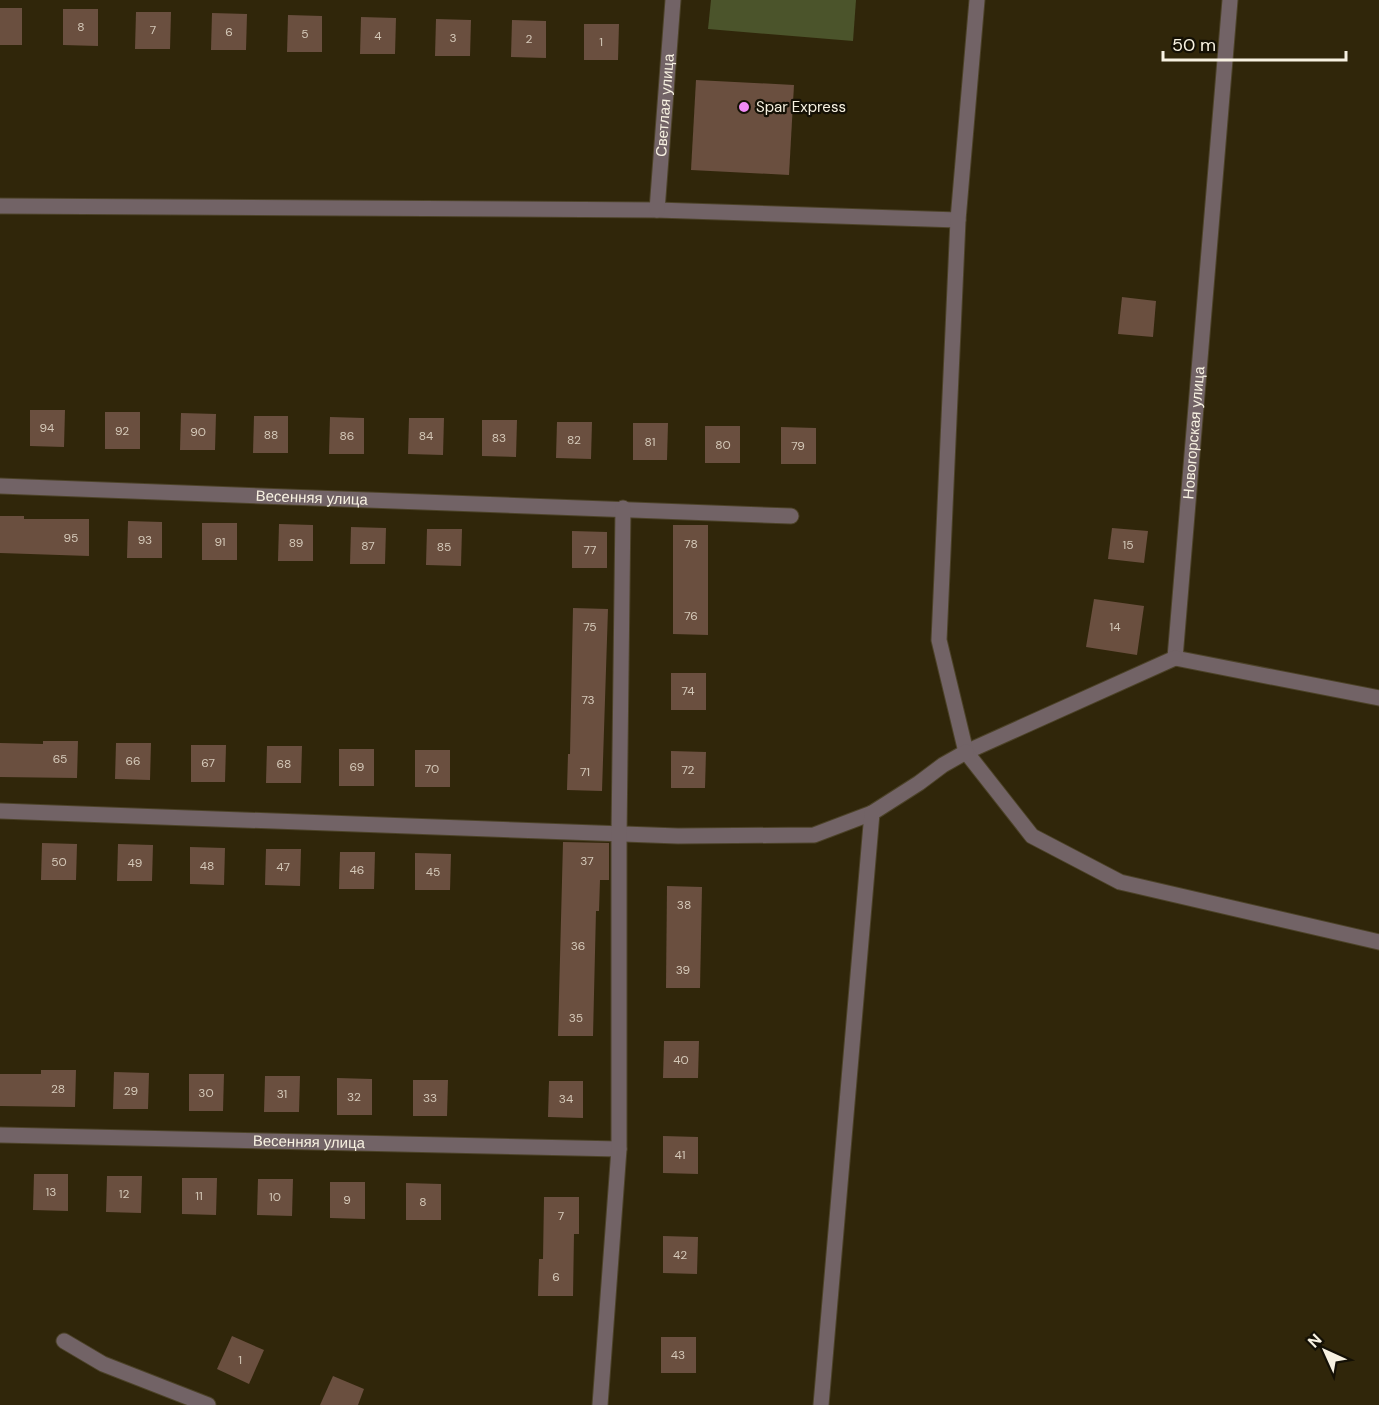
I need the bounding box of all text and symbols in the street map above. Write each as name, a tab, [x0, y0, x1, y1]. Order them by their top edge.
house number: 8	[77, 19, 85, 35]
house number: 7	[150, 22, 156, 38]
house number: 6	[225, 24, 233, 40]
scale bar	[1163, 24, 1346, 62]
house number: 5	[301, 26, 309, 42]
house number: 4	[374, 28, 382, 44]
house number: 3	[449, 30, 457, 46]
house number: 2	[526, 31, 533, 47]
text: 50 m	[1172, 33, 1216, 57]
house number: 1	[599, 34, 603, 50]
street label: Светлая улица	[651, 52, 679, 158]
place label: Spar Express	[756, 97, 846, 117]
marker: Spar Express	[737, 100, 751, 114]
street label: Новогорская улица	[1178, 365, 1209, 500]
house number: 94	[40, 420, 54, 436]
house number: 92	[115, 423, 129, 439]
house number: 90	[190, 424, 206, 440]
house number: 88	[264, 427, 278, 443]
house number: 86	[340, 428, 354, 444]
house number: 84	[419, 428, 433, 444]
house number: 83	[492, 430, 506, 446]
house number: 82	[567, 432, 581, 448]
house number: 81	[645, 434, 655, 450]
house number: 80	[715, 437, 731, 453]
house number: 79	[791, 438, 805, 454]
street label: Весенняя улица	[255, 486, 369, 510]
house number: 95	[64, 530, 78, 546]
house number: 93	[138, 532, 152, 548]
house number: 91	[214, 534, 226, 550]
house number: 89	[289, 535, 303, 551]
house number: 78	[684, 536, 698, 552]
house number: 15	[1122, 537, 1134, 553]
house number: 87	[361, 538, 375, 554]
house number: 85	[437, 539, 451, 555]
house number: 77	[584, 542, 596, 558]
house number: 76	[684, 608, 698, 624]
house number: 75	[583, 619, 597, 635]
house number: 14	[1109, 619, 1121, 635]
house number: 74	[682, 683, 694, 699]
house number: 73	[581, 692, 595, 708]
house number: 65	[53, 751, 67, 767]
house number: 66	[125, 753, 141, 769]
house number: 67	[201, 755, 215, 771]
house number: 68	[277, 756, 291, 772]
house number: 69	[350, 759, 364, 775]
house number: 70	[425, 761, 439, 777]
house number: 72	[681, 762, 695, 778]
house number: 71	[580, 764, 590, 780]
house number: 37	[580, 853, 594, 869]
house number: 50	[51, 854, 67, 870]
house number: 49	[128, 855, 142, 871]
house number: 48	[200, 858, 214, 874]
house number: 47	[276, 859, 290, 875]
house number: 46	[350, 862, 364, 878]
house number: 45	[426, 864, 440, 880]
house number: 38	[677, 897, 691, 913]
house number: 36	[571, 938, 585, 954]
house number: 39	[676, 962, 690, 978]
house number: 35	[569, 1010, 583, 1026]
house number: 40	[673, 1052, 689, 1068]
house number: 28	[51, 1081, 65, 1097]
house number: 29	[124, 1083, 138, 1099]
house number: 30	[198, 1085, 214, 1101]
house number: 31	[277, 1086, 287, 1102]
house number: 32	[347, 1089, 361, 1105]
house number: 33	[423, 1090, 437, 1106]
house number: 34	[559, 1091, 573, 1107]
street label: Весенняя улица	[253, 1131, 366, 1153]
house number: 41	[674, 1147, 686, 1163]
house number: 13	[46, 1184, 56, 1200]
house number: 12	[119, 1186, 129, 1202]
house number: 11	[195, 1188, 203, 1204]
house number: 10	[269, 1189, 281, 1205]
house number: 9	[343, 1192, 351, 1208]
house number: 8	[419, 1194, 427, 1210]
house number: 7	[558, 1208, 564, 1224]
house number: 42	[673, 1247, 687, 1263]
house number: 6	[552, 1269, 560, 1285]
north arrow	[1295, 1321, 1355, 1381]
text: N	[1303, 1329, 1326, 1352]
house number: 43	[671, 1347, 685, 1363]
house number: 1	[238, 1352, 242, 1368]

